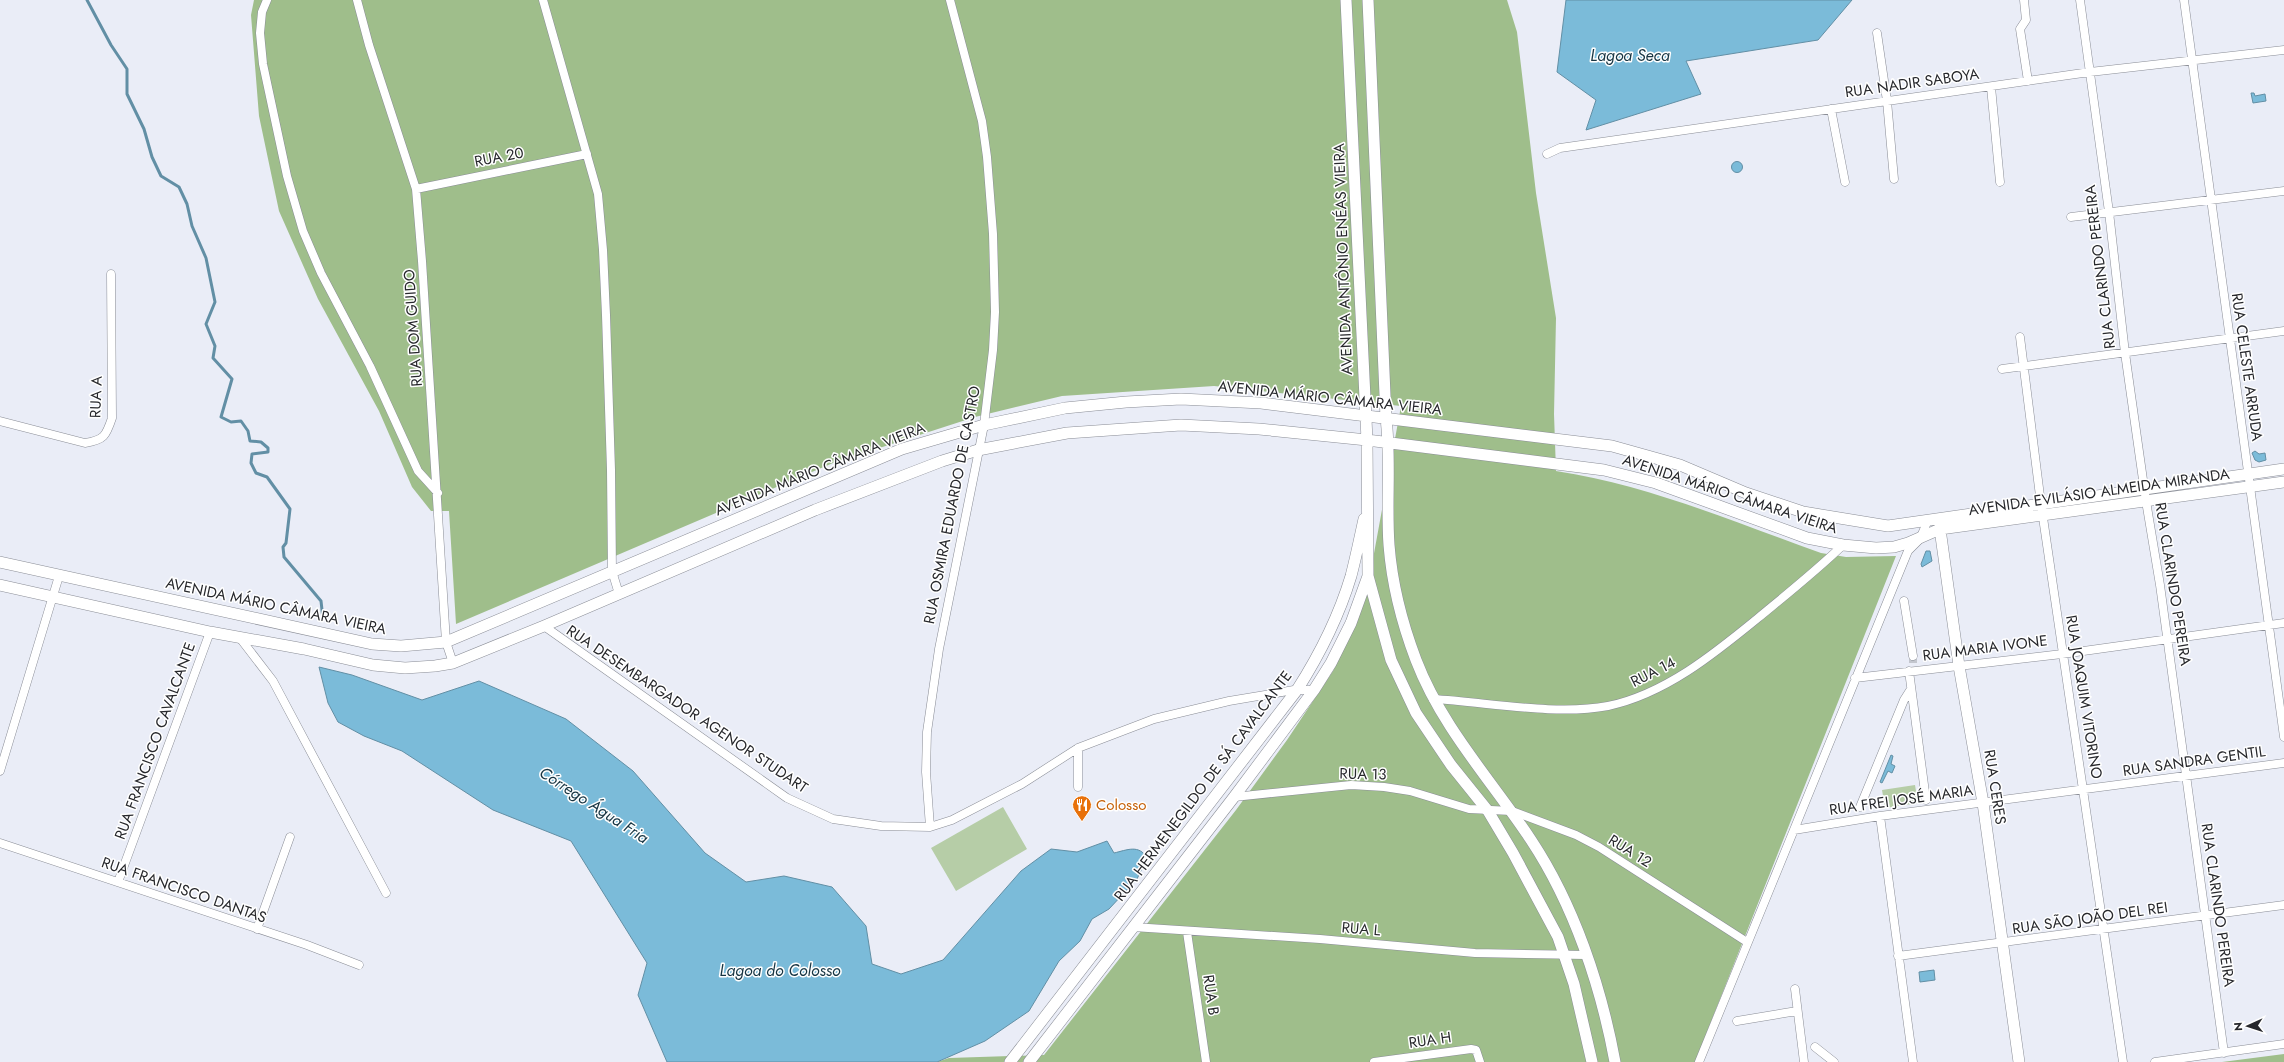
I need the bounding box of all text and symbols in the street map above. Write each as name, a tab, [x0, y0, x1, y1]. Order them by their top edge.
water label: Lagoa Seca	[1590, 44, 1670, 67]
street label: RUA NADIR SABOYA	[1844, 63, 1981, 103]
street label: RUA 20	[472, 141, 526, 173]
street label: AVENIDA ANTÔNIO ENÉAS VIEIRA	[1328, 143, 1358, 375]
street label: RUA CLARINDO PEREIRA	[2079, 184, 2121, 350]
street label: RUA DOM GUIDO	[398, 268, 428, 387]
street label: RUA CELESTE ARRUDA	[2226, 291, 2268, 443]
street label: RUA A	[84, 375, 108, 418]
street label: AVENIDA MÁRIO CÂMARA VIEIRA	[1217, 375, 1443, 421]
street label: RUA OSMIRA EDUARDO DE CASTRO	[918, 384, 986, 626]
street label: AVENIDA MÁRIO CÂMARA VIEIRA	[712, 417, 929, 521]
street label: AVENIDA MÁRIO CÂMARA VIEIRA	[1620, 449, 1841, 539]
street label: AVENIDA EVILÁSIO ALMEIDA MIRANDA	[1967, 463, 2231, 521]
street label: RUA CLARINDO PEREIRA	[2149, 501, 2197, 667]
street label: AVENIDA MÁRIO CÂMARA VIEIRA	[164, 572, 388, 640]
street label: RUA JOAQUIM VITORINO	[2060, 614, 2108, 781]
street label: RUA DESEMBARGADOR AGENOR STUDART	[562, 620, 812, 798]
street label: RUA MARIA IVONE	[1921, 629, 2049, 667]
street label: RUA FRANCISCO CAVALCANTE	[109, 639, 201, 843]
street label: RUA 14	[1627, 651, 1679, 693]
street label: RUA HERMENEGILDO DE SÁ CAVALCANTE	[1109, 666, 1297, 906]
street label: RUA SANDRA GENTIL	[2121, 740, 2267, 782]
street label: RUA CERES	[1978, 748, 2012, 826]
water label: Córrego Água Fria	[535, 761, 653, 849]
street label: RUA 13	[1339, 763, 1387, 785]
street label: RUA FREI JOSÉ MARIA	[1828, 779, 1974, 821]
restaurant icon: Colosso	[1071, 794, 1093, 822]
place label: Colosso	[1096, 794, 1146, 816]
street label: RUA CLARINDO PEREIRA	[2196, 822, 2240, 988]
street label: RUA 12	[1604, 829, 1656, 873]
street label: RUA FRANCISCO DANTAS	[98, 851, 270, 929]
street label: RUA SÃO JOÃO DEL REI	[2011, 896, 2169, 940]
street label: RUA L	[1341, 916, 1382, 942]
water label: Lagoa do Colosso	[719, 959, 841, 982]
street label: RUA B	[1197, 973, 1225, 1017]
north arrow	[2228, 1006, 2268, 1046]
text: N	[2230, 1022, 2246, 1031]
street label: RUA H	[1407, 1026, 1453, 1054]

